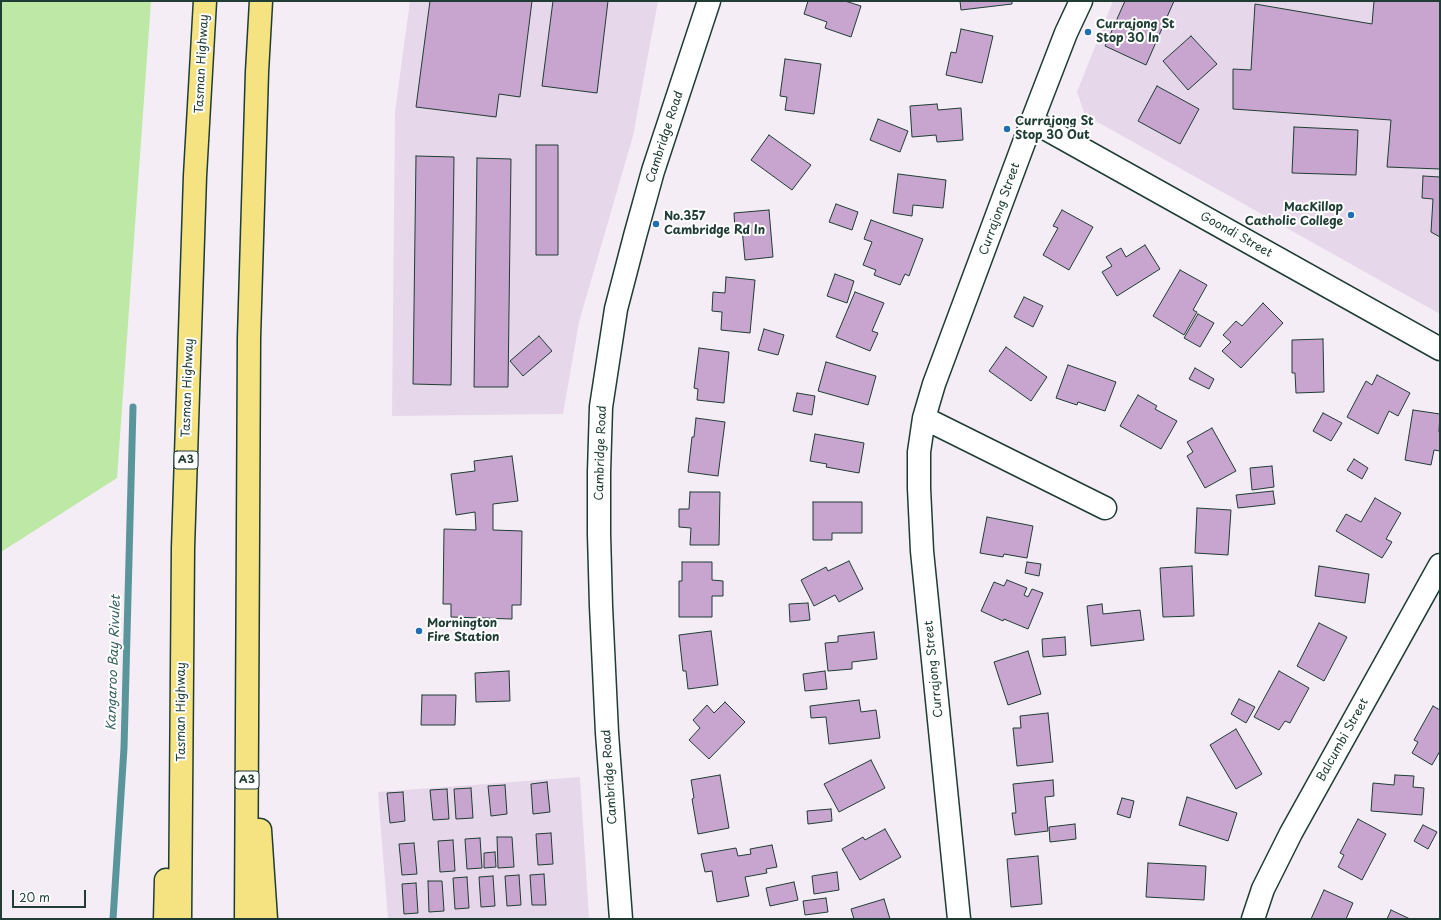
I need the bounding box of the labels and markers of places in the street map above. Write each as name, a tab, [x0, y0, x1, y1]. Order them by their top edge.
place label: Currajong St Stop 30 In	[1096, 18, 1175, 46]
marker: Currajong St Stop 30 In	[1083, 27, 1093, 37]
place label: Currajong St Stop 30 Out	[1015, 115, 1094, 143]
marker: Currajong St Stop 30 Out	[1002, 124, 1012, 134]
place label: MacKillop Catholic College	[1245, 201, 1343, 229]
place label: No.357 Cambridge Rd In	[664, 210, 765, 238]
marker: MacKillop Catholic College	[1346, 210, 1356, 220]
marker: No.357 Cambridge Rd In	[651, 219, 661, 229]
place label: Mornington Fire Station	[427, 617, 499, 645]
marker: Mornington Fire Station	[414, 626, 424, 636]

